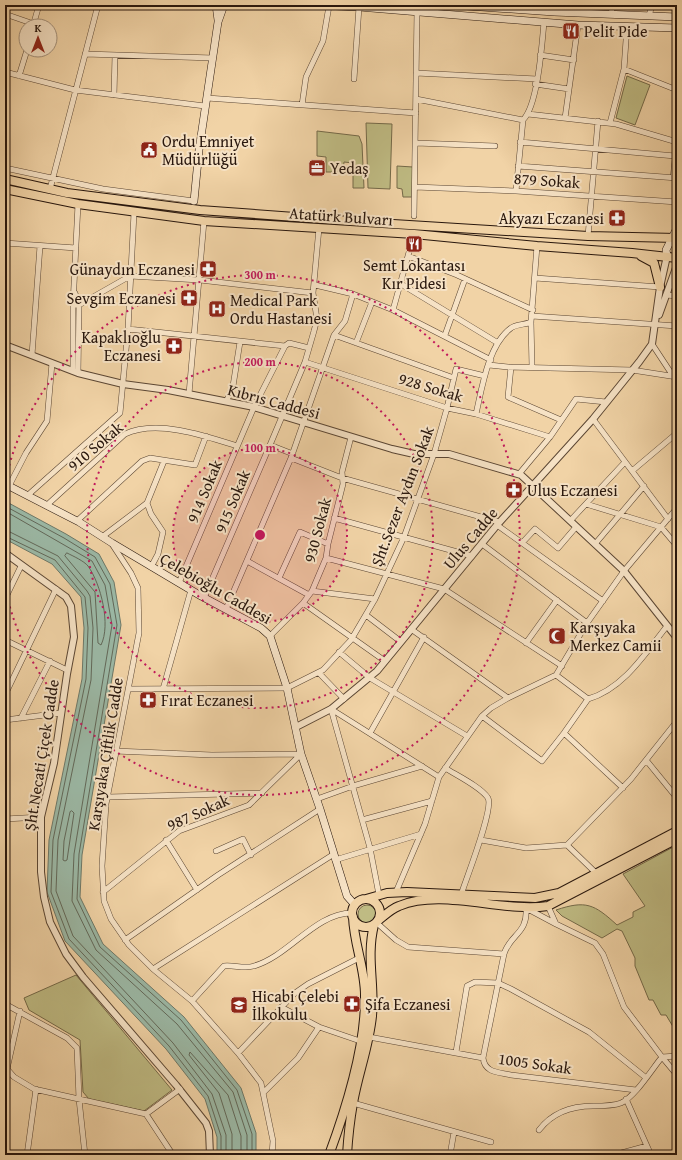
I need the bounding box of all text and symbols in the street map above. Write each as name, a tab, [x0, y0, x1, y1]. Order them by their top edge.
north arrow	[18, 18, 58, 58]
place label: Pelit Pide	[584, 19, 647, 43]
text: K	[35, 20, 42, 36]
restaurant icon: Pelit Pide	[561, 21, 581, 41]
place label: Ordu Emniyet Müdürlüğü	[162, 129, 255, 171]
public building icon: Ordu Emniyet Müdürlüğü	[139, 140, 159, 160]
place label: Yedaş	[330, 156, 369, 180]
office icon: Yedaş	[307, 158, 327, 178]
street label: 879 Sokak	[513, 166, 582, 194]
street label: Atatürk Bulvarı	[288, 200, 394, 232]
place label: Akyazı Eczanesi	[499, 206, 605, 230]
pharmacy icon: Akyazı Eczanesi	[607, 208, 627, 228]
restaurant icon: Semt Lokantası Kır Pidesi	[404, 234, 424, 254]
place label: Semt Lokantası Kır Pidesi	[363, 253, 466, 295]
place label: Günaydın Eczanesi	[70, 257, 196, 281]
pharmacy icon: Günaydın Eczanesi	[198, 259, 218, 279]
text: 300 m	[244, 266, 277, 283]
place label: Sevgim Eczanesi	[67, 286, 177, 310]
pharmacy icon: Sevgim Eczanesi	[179, 288, 199, 308]
place label: Medical Park Ordu Hastanesi	[230, 288, 332, 330]
hospital icon: Medical Park Ordu Hastanesi	[207, 299, 227, 319]
place label: Kapaklıoğlu Eczanesi	[81, 325, 162, 367]
pharmacy icon: Kapaklıoğlu Eczanesi	[164, 336, 184, 356]
text: 200 m	[244, 353, 277, 370]
street label: 928 Sokak	[396, 366, 467, 408]
street label: Kıbrıs Caddesi	[225, 377, 323, 425]
street label: 910 Sokak	[62, 415, 129, 477]
street label: Şht.Sezer Aydın Sokak	[364, 422, 440, 570]
text: 100 m	[244, 439, 277, 456]
street label: 914 Sokak	[180, 455, 228, 526]
street label: 915 Sokak	[208, 465, 256, 536]
place label: Ulus Eczanesi	[527, 478, 618, 502]
pharmacy icon: Ulus Eczanesi	[504, 480, 524, 500]
street label: 930 Sokak	[297, 494, 337, 565]
street label: Ulus Cadde	[437, 502, 503, 574]
centre of rings	[253, 528, 267, 542]
street label: Çelebioğlu Caddesi	[156, 546, 277, 630]
place label: Karşıyaka Merkez Camii	[570, 615, 662, 657]
mosque icon: Karşıyaka Merkez Camii	[547, 626, 567, 646]
street label: Karşıyaka Çiftlik Cadde	[81, 676, 129, 832]
street label: Şht.Necati Çiçek Cadde	[17, 678, 65, 832]
place label: Fırat Eczanesi	[161, 688, 254, 712]
pharmacy icon: Fırat Eczanesi	[138, 690, 158, 710]
street label: 987 Sokak	[163, 787, 234, 836]
place label: Hicabi Çelebi İlkokulu	[252, 984, 340, 1026]
place label: Şifa Eczanesi	[365, 992, 451, 1016]
pharmacy icon: Şifa Eczanesi	[342, 994, 362, 1014]
school or university icon: Hicabi Çelebi İlkokulu	[229, 995, 249, 1015]
street label: 1005 Sokak	[497, 1046, 574, 1080]

